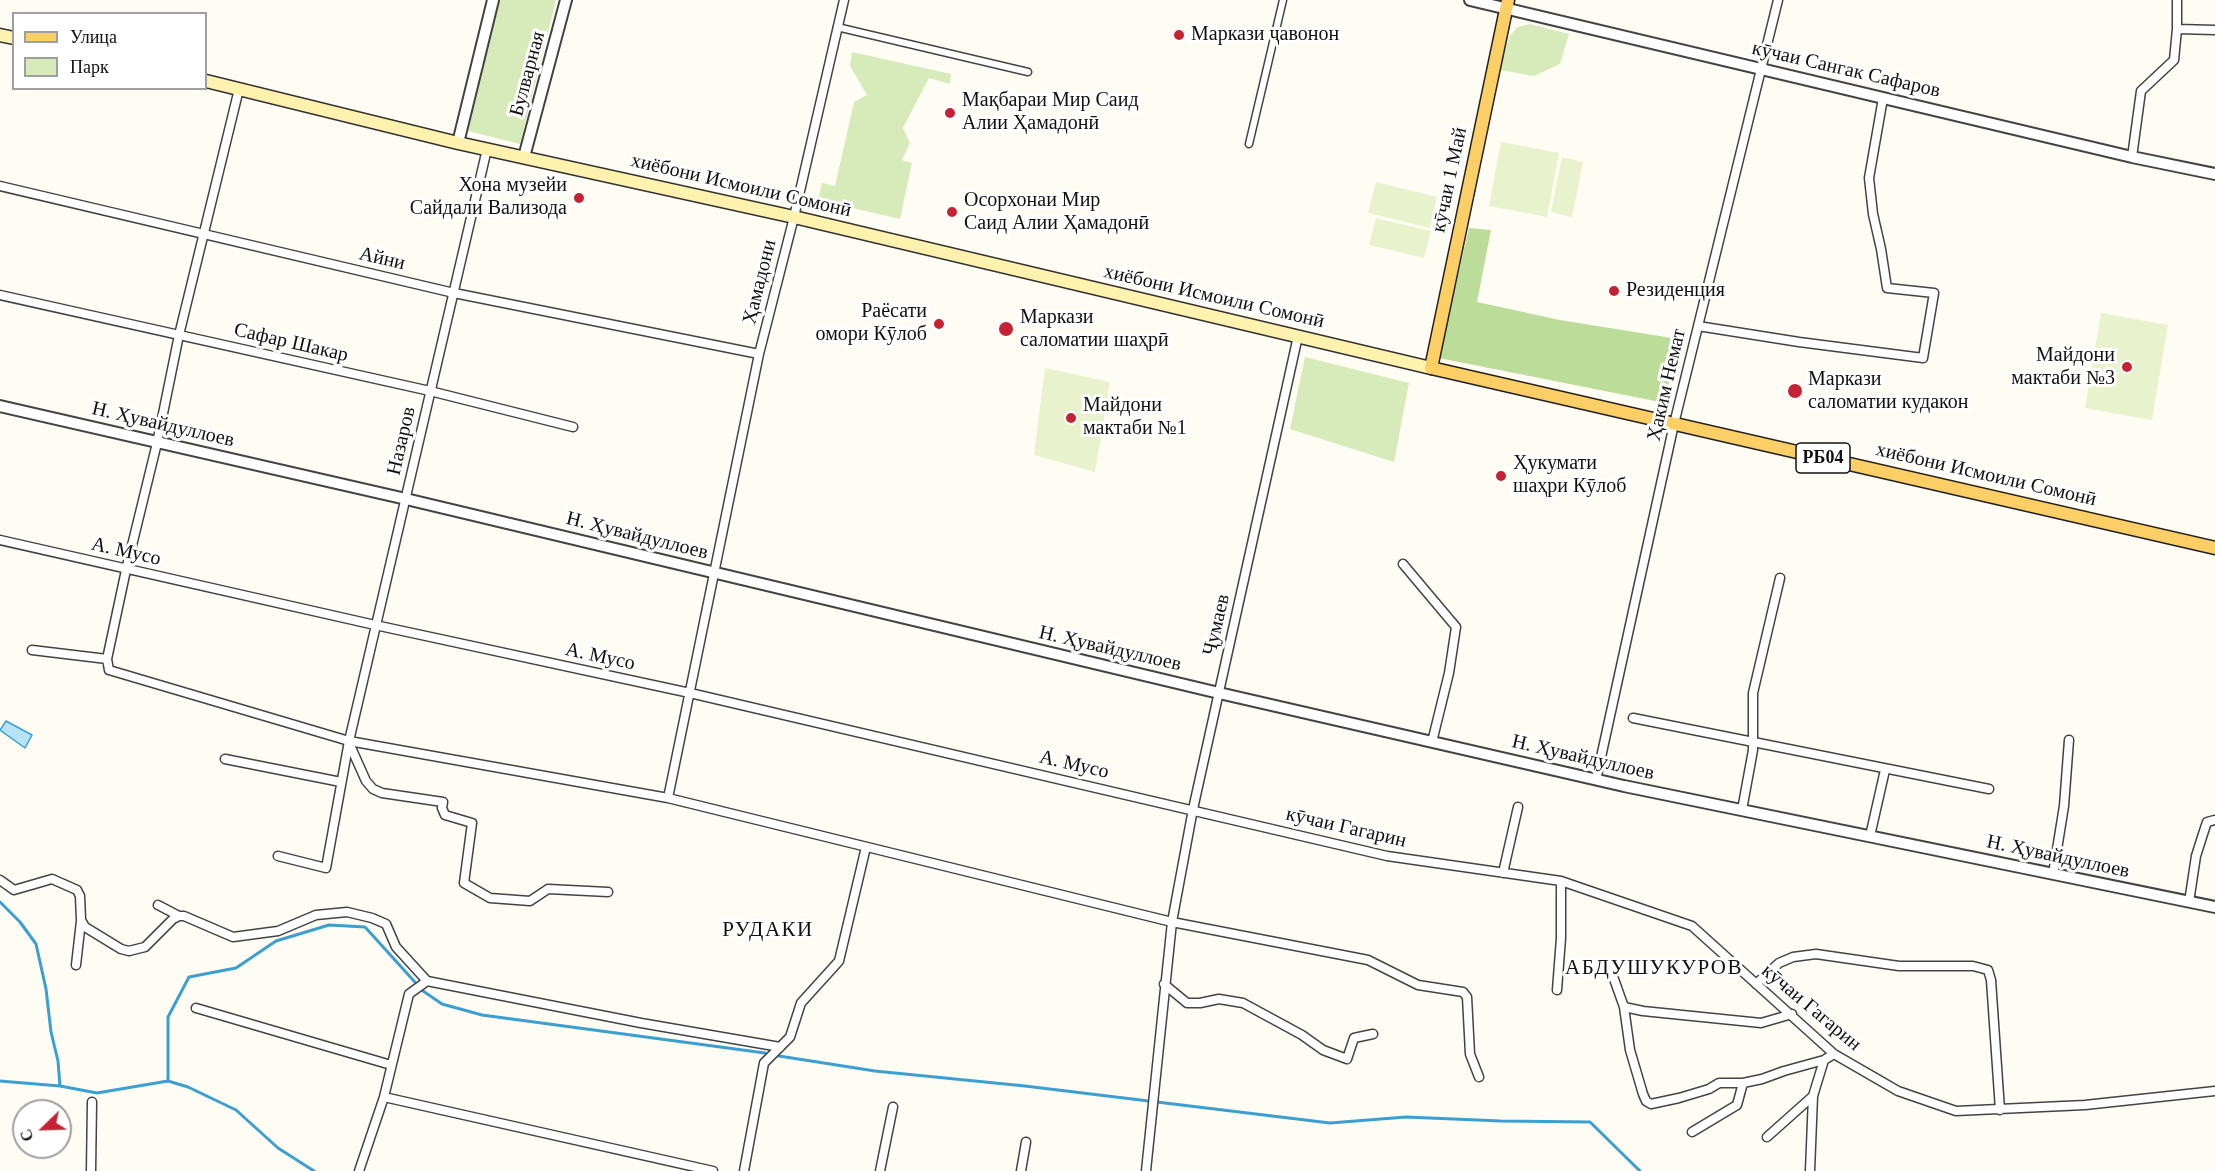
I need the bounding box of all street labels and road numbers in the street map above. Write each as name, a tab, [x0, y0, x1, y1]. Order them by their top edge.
street label: Булварная	[505, 29, 551, 119]
street label: кӯчаи Сангак Сафаров	[1749, 37, 1943, 103]
street label: кӯчаи 1 Май	[1427, 125, 1473, 235]
street label: хиёбони Исмоили Сомонӣ	[628, 149, 854, 223]
street label: Ҳамадони	[738, 237, 782, 327]
street label: Айни	[357, 242, 407, 276]
street label: хиёбони Исмоили Сомонӣ	[1101, 260, 1327, 334]
street label: Сафар Шакар	[232, 318, 350, 368]
street label: Ҳаким Немат	[1642, 327, 1692, 443]
street label: Н. Ҳувайдуллоев	[89, 397, 237, 453]
street label: Назаров	[382, 404, 422, 478]
street label: хиёбони Исмоили Сомонӣ	[1873, 438, 2099, 512]
road number: РБ04	[1796, 443, 1850, 473]
street label: Н. Ҳувайдуллоев	[564, 507, 710, 565]
street label: А. Мусо	[89, 532, 163, 572]
street label: Ҷумаев	[1198, 592, 1236, 658]
street label: Н. Ҳувайдуллоев	[1036, 621, 1184, 677]
street label: А. Мусо	[563, 638, 637, 676]
street label: Н. Ҳувайдуллоев	[1509, 730, 1657, 786]
street label: А. Мусо	[1037, 745, 1111, 785]
street label: кӯчаи Гагарин	[1283, 802, 1409, 854]
street label: Н. Ҳувайдуллоев	[1984, 830, 2132, 884]
street label: кӯчаи Гагарин	[1756, 959, 1866, 1057]

